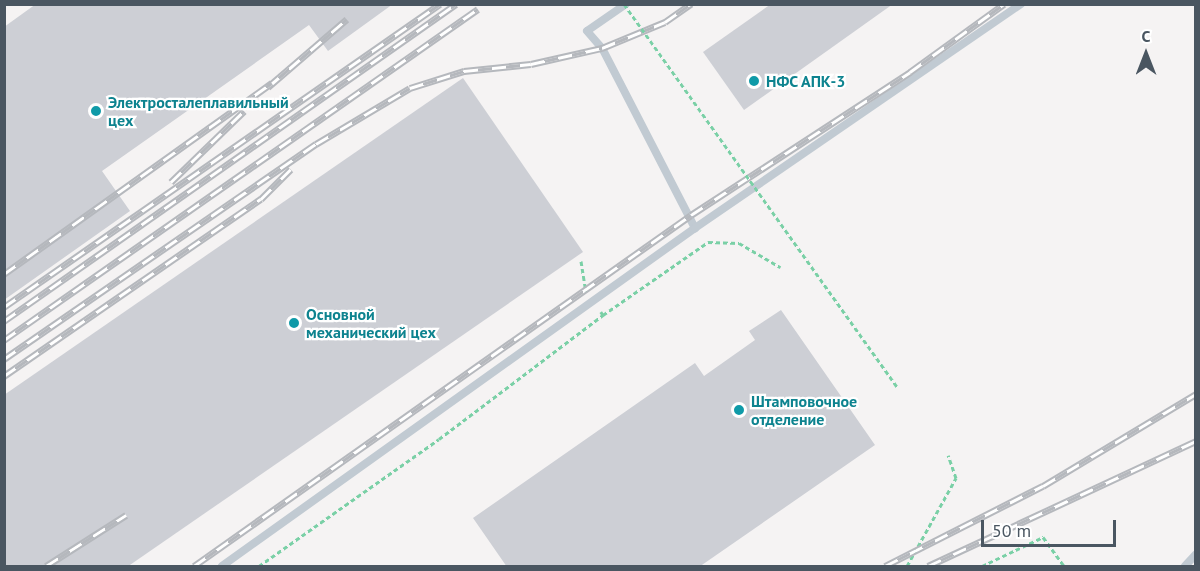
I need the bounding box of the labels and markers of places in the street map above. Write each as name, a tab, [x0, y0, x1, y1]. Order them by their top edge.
place label: НФС АПК-3	[766, 71, 847, 91]
marker: НФС АПК-3	[747, 74, 761, 88]
place label: Электросталеплавильный цех	[108, 92, 289, 130]
marker: Электросталеплавильный цех	[89, 104, 103, 118]
place label: Основной механический цех	[306, 304, 436, 342]
marker: Основной механический цех	[287, 316, 301, 330]
place label: Штамповочное отделение	[751, 391, 857, 429]
marker: Штамповочное отделение	[732, 403, 746, 417]

